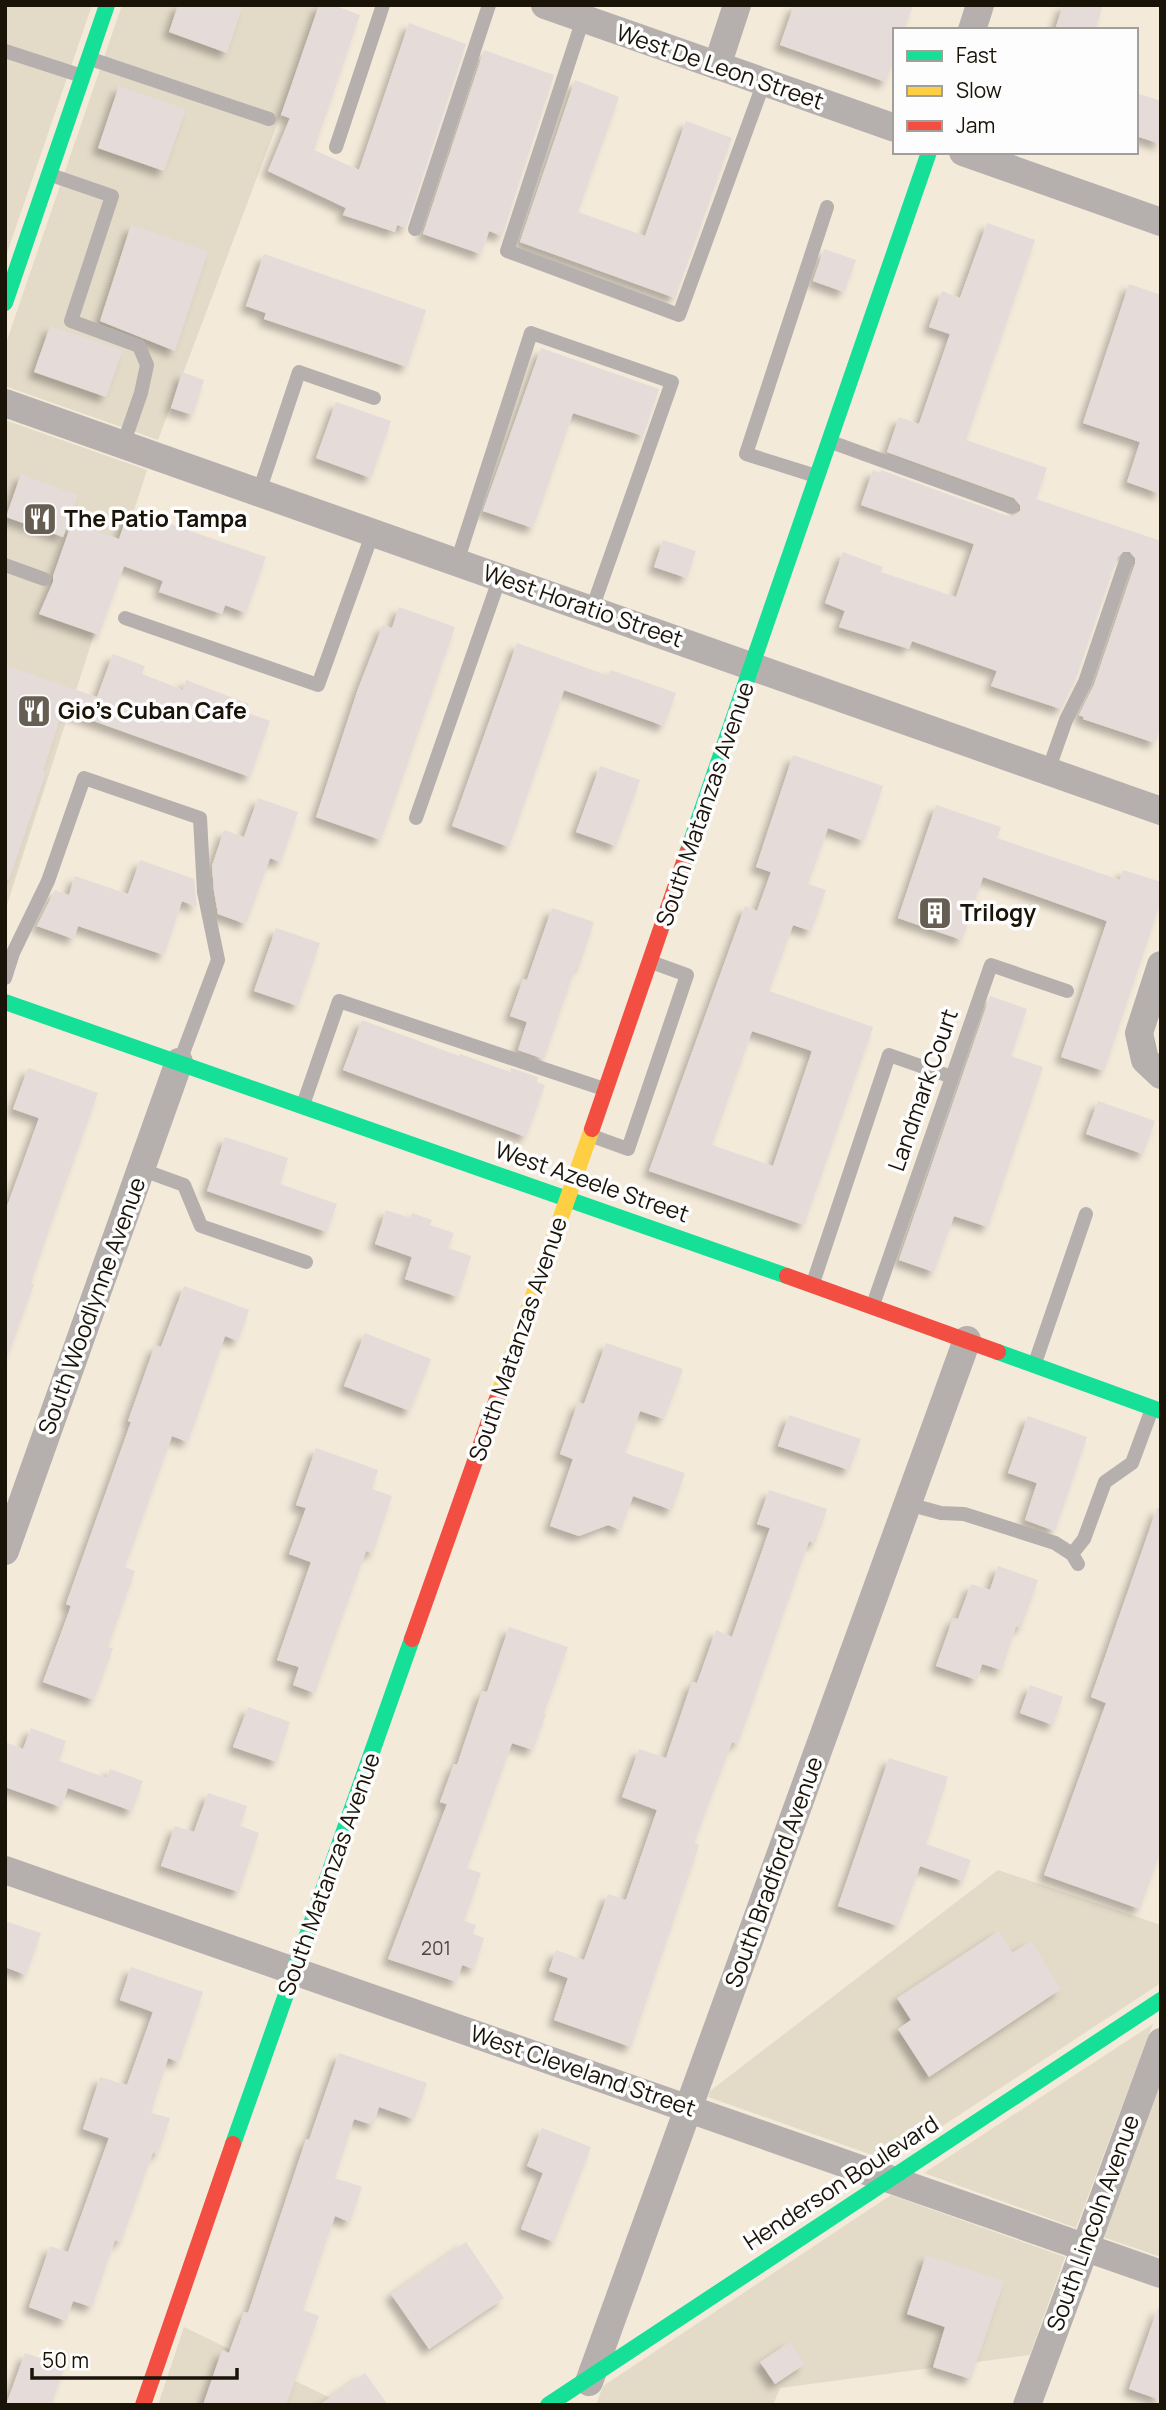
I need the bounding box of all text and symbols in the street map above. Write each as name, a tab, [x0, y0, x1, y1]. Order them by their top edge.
street label: West De Leon Street	[612, 16, 828, 117]
legend	[893, 28, 1138, 154]
text: Fast	[956, 41, 997, 69]
text: Slow	[956, 76, 1002, 104]
text: Jam	[956, 111, 995, 139]
restaurant icon: The Patio Tampa	[21, 500, 59, 538]
place label: The Patio Tampa	[64, 502, 247, 534]
street label: West Horatio Street	[479, 556, 688, 654]
street label: South Matanzas Avenue	[647, 677, 761, 930]
restaurant icon: Gio's Cuban Cafe	[15, 692, 53, 730]
place label: Gio's Cuban Cafe	[58, 694, 247, 726]
building icon: Trilogy	[916, 894, 954, 932]
place label: Trilogy	[960, 896, 1036, 928]
street label: Landmark Court	[879, 1004, 965, 1175]
street label: West Azeele Street	[491, 1133, 694, 1229]
street label: South Woodlynne Avenue	[30, 1173, 153, 1439]
street label: South Matanzas Avenue	[460, 1212, 574, 1465]
street label: South Matanzas Avenue	[269, 1748, 387, 2000]
street label: South Bradford Avenue	[716, 1752, 830, 1992]
house number: 201	[421, 1935, 451, 1961]
street label: West Cleveland Street	[466, 2016, 700, 2124]
street label: Henderson Boulevard	[737, 2107, 944, 2257]
street label: South Lincoln Avenue	[1038, 2110, 1146, 2335]
scale bar	[32, 2336, 236, 2380]
text: 50 m	[42, 2346, 89, 2374]

